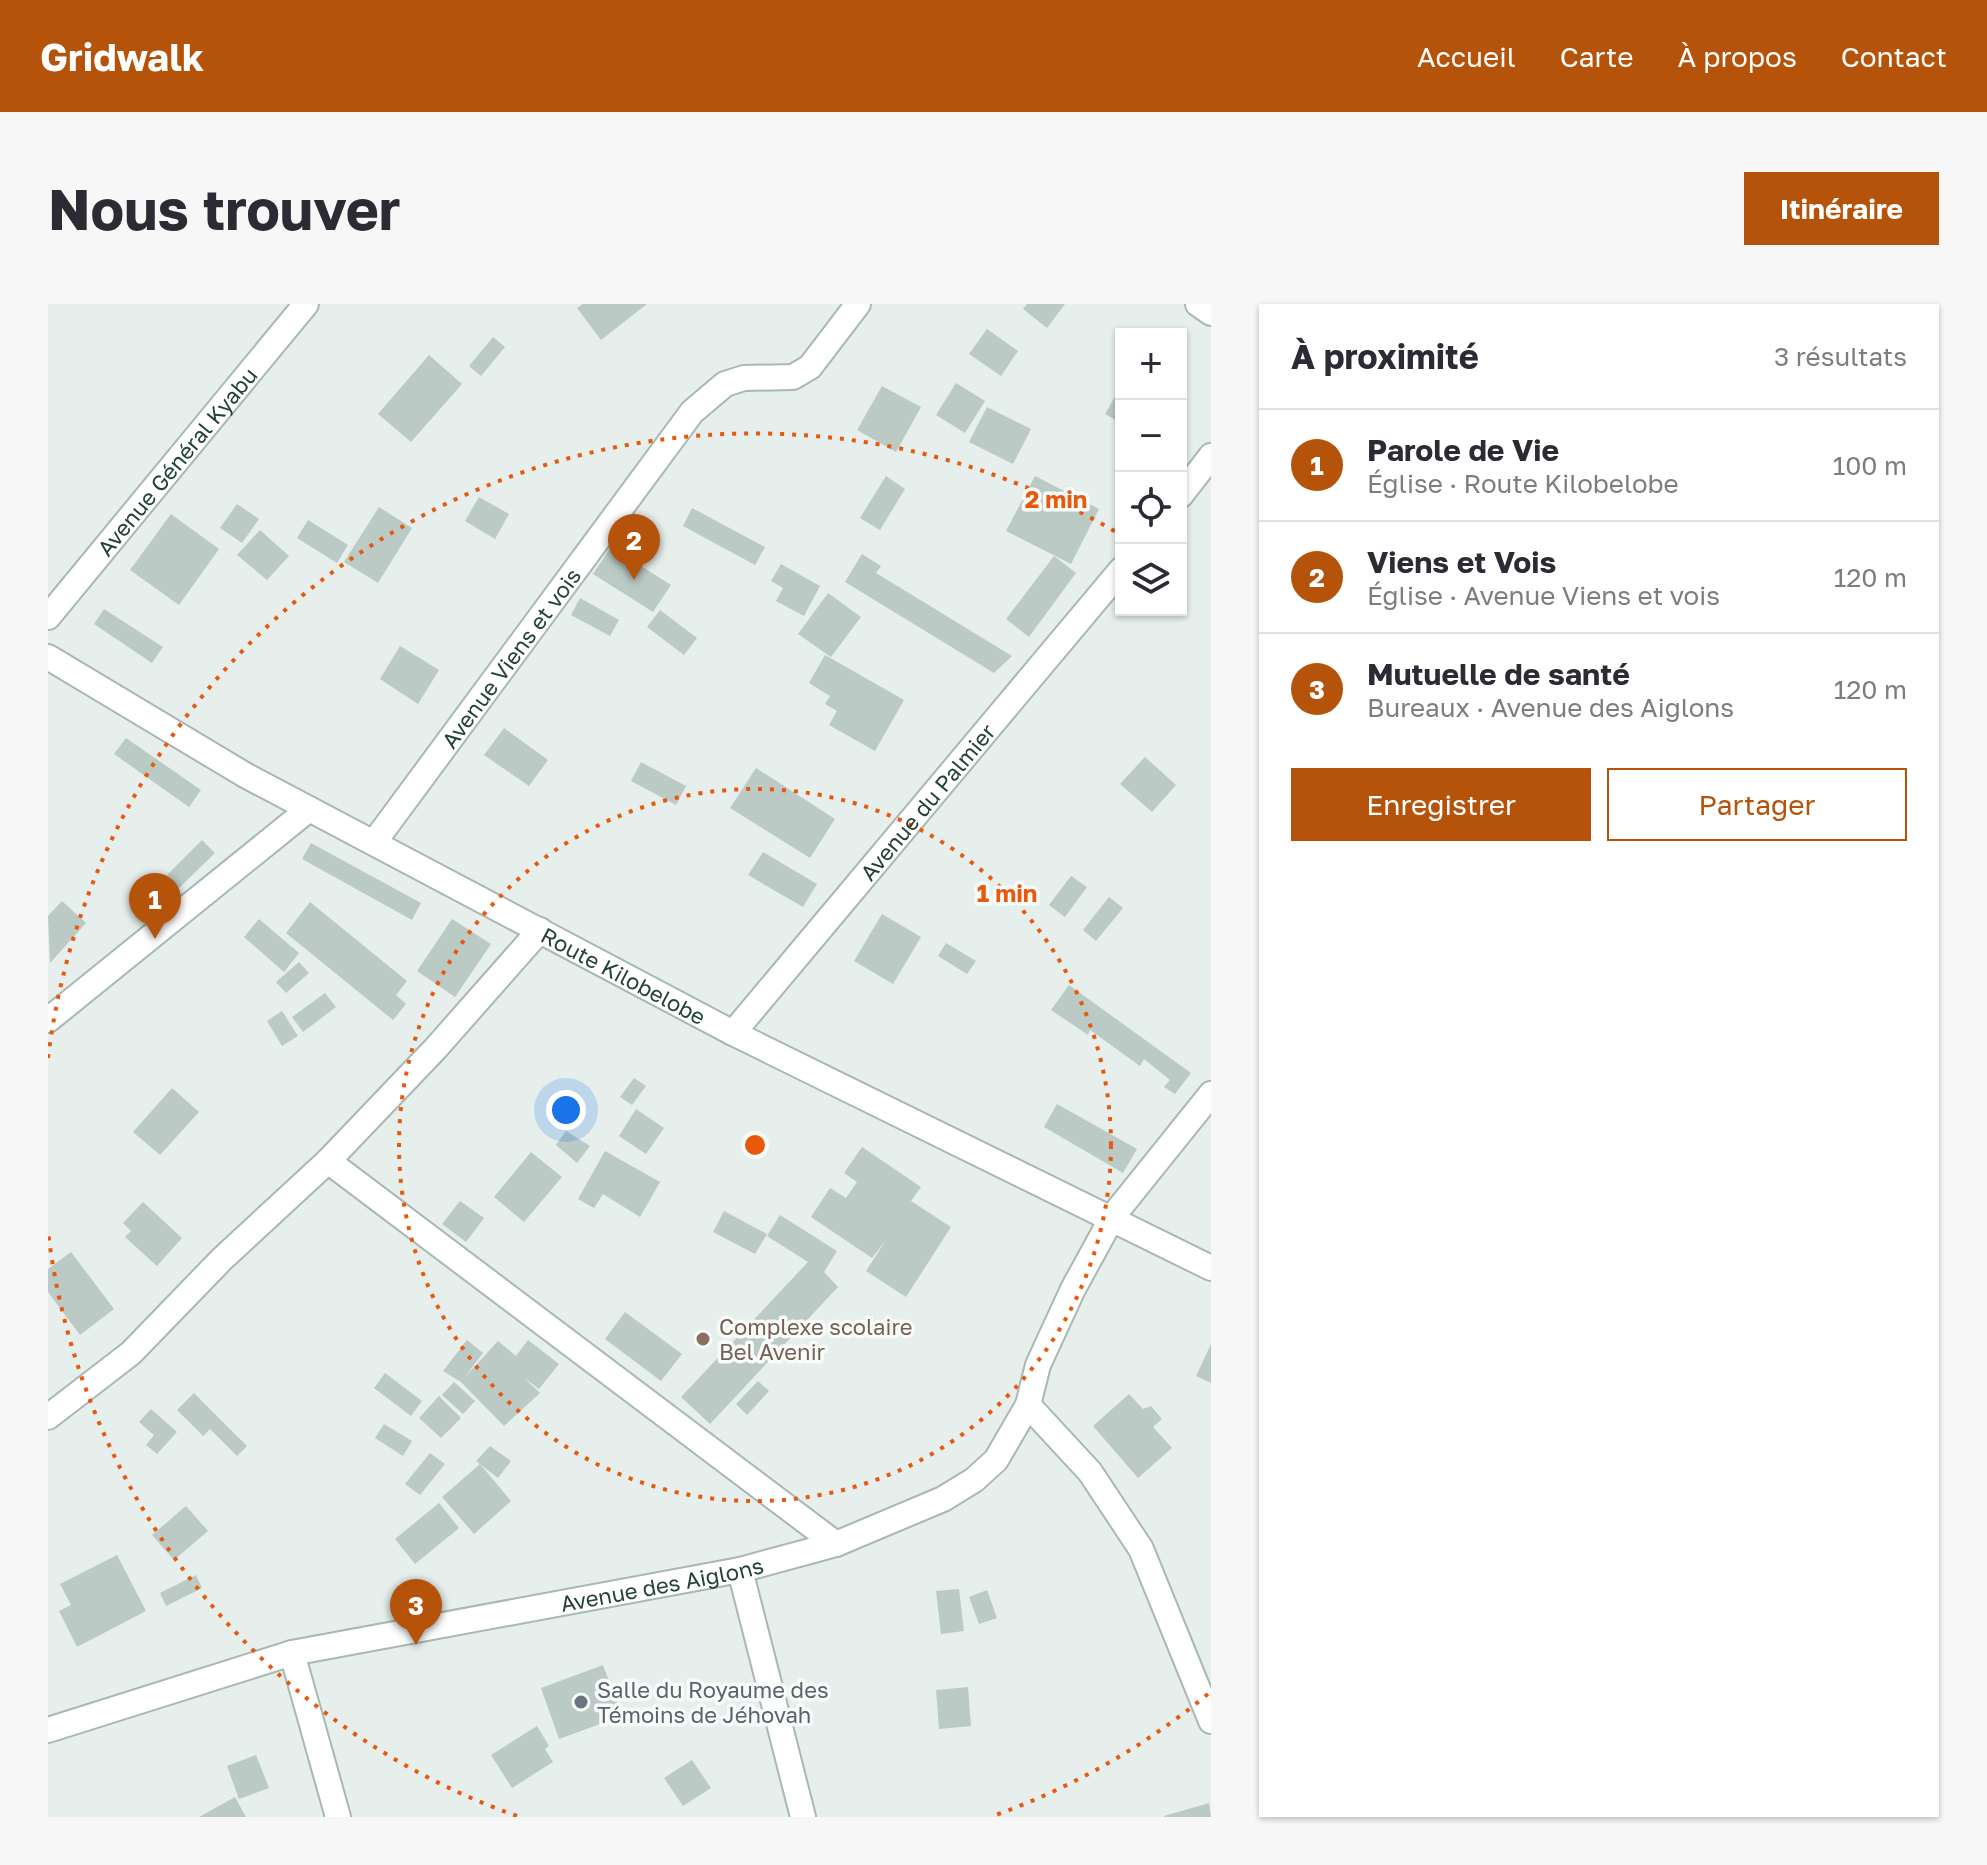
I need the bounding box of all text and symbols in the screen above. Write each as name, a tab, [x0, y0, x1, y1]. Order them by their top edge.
text: Gridwalk	[40, 34, 204, 79]
text: Accueil	[1417, 40, 1516, 73]
text: Carte	[1560, 40, 1633, 73]
text: À propos	[1677, 40, 1797, 73]
text: Contact	[1841, 40, 1947, 73]
button: Itinéraire	[1744, 172, 1939, 245]
text: Nous trouver	[48, 175, 401, 242]
map controls	[1115, 328, 1187, 616]
button: +	[1115, 328, 1187, 400]
text: À proximité	[1291, 336, 1479, 376]
text: 3 résultats	[1774, 341, 1907, 372]
street label: Avenue Général Kyabu	[91, 361, 262, 561]
button: −	[1115, 400, 1187, 472]
text: Parole de Vie	[1367, 432, 1559, 468]
text: 1	[1310, 450, 1324, 481]
text: 100 m	[1833, 450, 1907, 481]
text: Église · Route Kilobelobe	[1367, 468, 1679, 499]
button: locate	[1115, 472, 1187, 544]
text: 2 min	[1025, 484, 1087, 513]
pin: 2	[608, 514, 660, 580]
button: layers	[1115, 544, 1187, 616]
text: Viens et Vois	[1367, 544, 1556, 580]
street label: Avenue Viens et vois	[435, 562, 586, 753]
text: 2	[1309, 562, 1325, 593]
text: 120 m	[1834, 562, 1907, 593]
text: Église · Avenue Viens et vois	[1367, 580, 1720, 611]
text: Mutuelle de santé	[1367, 656, 1630, 692]
text: 3	[1309, 674, 1325, 705]
text: 120 m	[1834, 674, 1907, 705]
text: Bureaux · Avenue des Aiglons	[1367, 692, 1734, 723]
street label: Avenue du Palmier	[854, 717, 1001, 885]
button: Enregistrer	[1291, 768, 1591, 841]
button: Partager	[1607, 768, 1907, 841]
pin: 1	[129, 873, 181, 939]
text: 1 min	[977, 878, 1037, 907]
street label: Route Kilobelobe	[537, 921, 711, 1030]
your location	[546, 1090, 586, 1130]
centre of rings	[741, 1131, 769, 1159]
place label: Complexe scolaire Bel Avenir	[719, 1313, 913, 1365]
marker: Complexe scolaire Bel Avenir	[694, 1330, 712, 1348]
street label: Avenue des Aiglons	[558, 1551, 766, 1617]
pin: 3	[390, 1579, 442, 1645]
place label: Salle du Royaume des Témoins de Jéhovah	[597, 1676, 829, 1728]
marker: Salle du Royaume des Témoins de Jéhovah	[572, 1693, 590, 1711]

